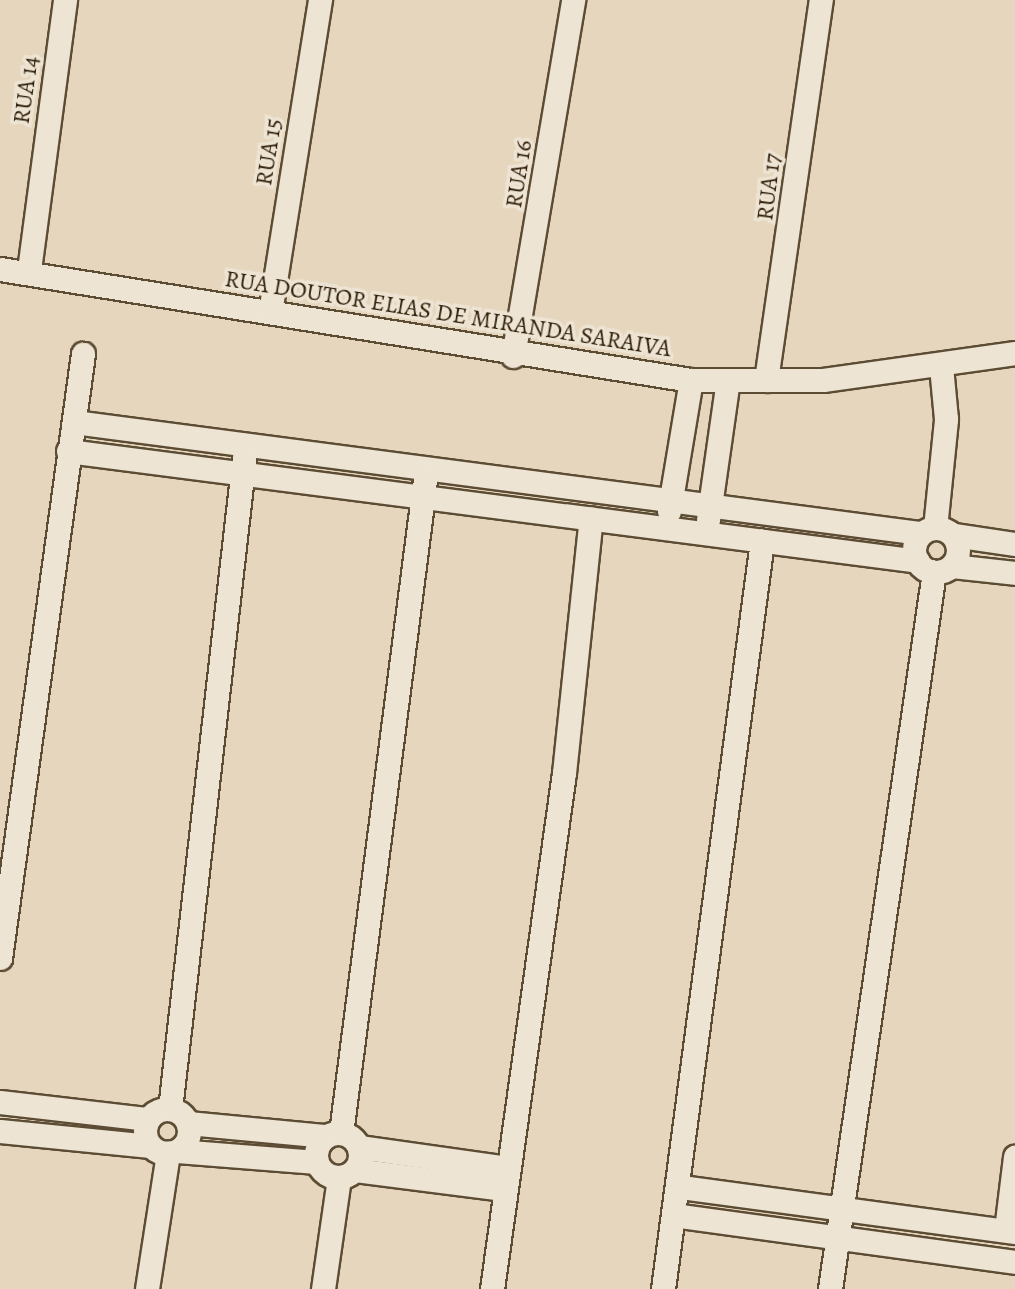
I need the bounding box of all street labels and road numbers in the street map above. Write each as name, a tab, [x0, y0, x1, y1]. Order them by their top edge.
street label: RUA 14	[7, 54, 45, 126]
street label: RUA 15	[249, 116, 289, 188]
street label: RUA 16	[499, 138, 539, 210]
street label: RUA 17	[751, 152, 787, 222]
street label: RUA DOUTOR ELIAS DE MIRANDA SARAIVA	[223, 264, 673, 364]

